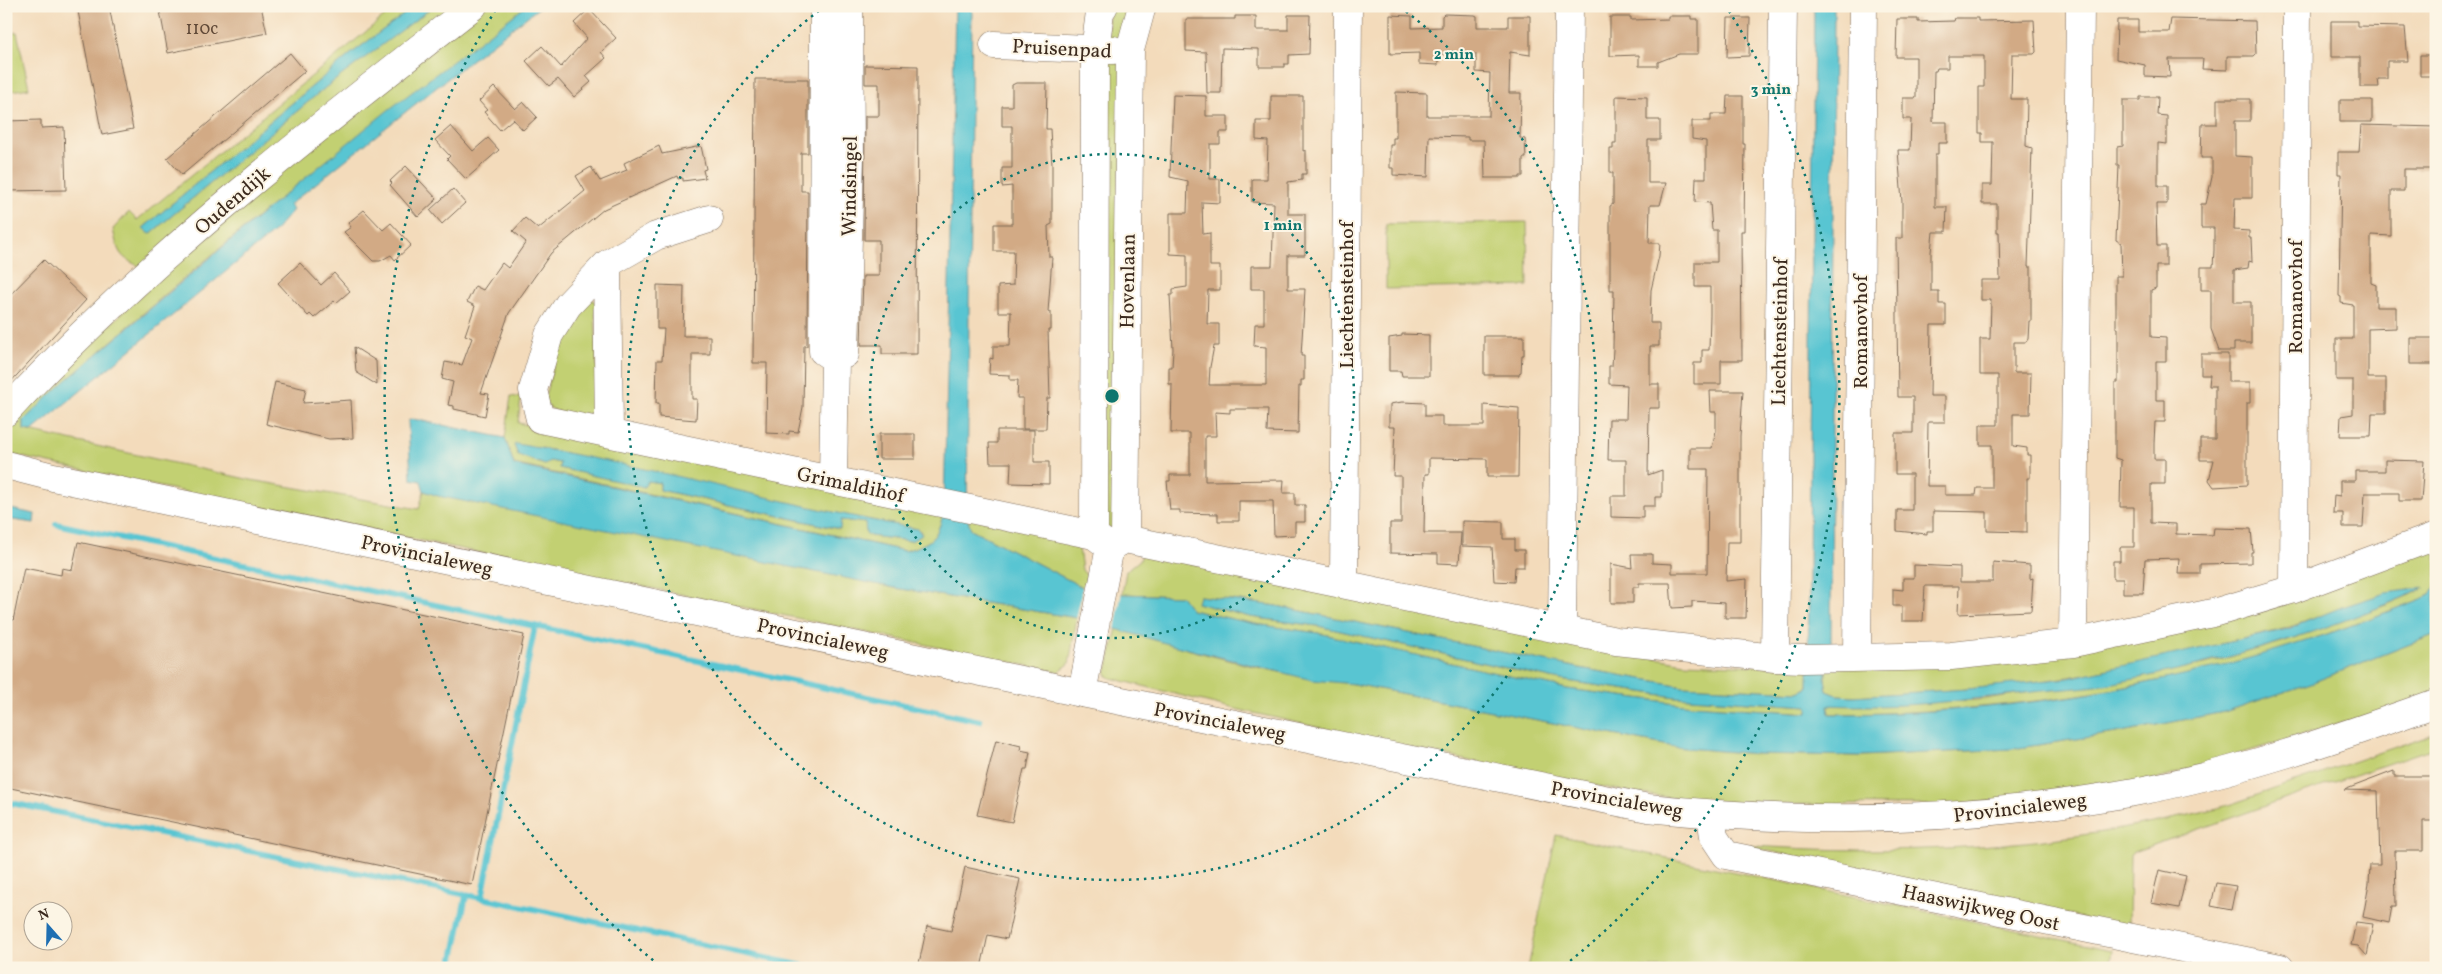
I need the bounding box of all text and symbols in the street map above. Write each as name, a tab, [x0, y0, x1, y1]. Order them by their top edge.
house number: 110c	[186, 17, 218, 42]
street label: Pruisenpad	[1011, 33, 1113, 67]
text: 2 min	[1434, 45, 1474, 66]
text: 3 min	[1751, 80, 1791, 101]
street label: Windsingel	[836, 135, 866, 237]
street label: Oudendijk	[189, 161, 277, 242]
text: 1 min	[1264, 216, 1302, 237]
street label: Liechtensteinhof	[1334, 219, 1362, 369]
street label: Hovenlaan	[1114, 233, 1144, 329]
street label: Romanovhof	[2283, 238, 2311, 354]
street label: Liechtensteinhof	[1766, 256, 1796, 406]
street label: Romanovhof	[1848, 273, 1876, 389]
centre of rings	[1103, 387, 1121, 405]
street label: Grimaldihof	[794, 461, 909, 511]
street label: Provincialeweg	[358, 529, 495, 585]
street label: Provincialeweg	[754, 612, 891, 668]
street label: Provincialeweg	[1151, 696, 1288, 750]
street label: Provincialeweg	[1548, 776, 1685, 826]
street label: Provincialeweg	[1952, 787, 2089, 831]
street label: Haaswijkweg Oost	[1899, 879, 2062, 939]
north arrow	[22, 902, 72, 952]
text: N	[36, 905, 52, 926]

